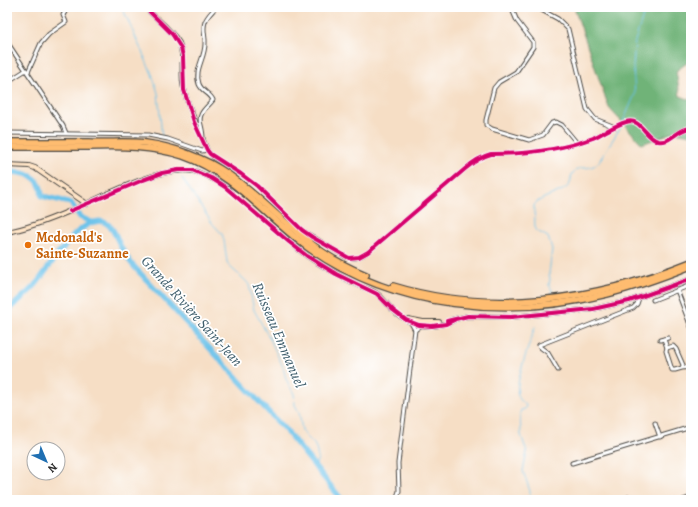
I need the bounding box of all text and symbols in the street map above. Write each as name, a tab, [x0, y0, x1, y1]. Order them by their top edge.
place label: Mcdonald's Sainte-Suzanne	[36, 228, 129, 263]
marker: Mcdonald's Sainte-Suzanne	[23, 240, 33, 250]
water label: Grande Rivière Saint-Jean	[137, 251, 247, 371]
water label: Ruisseau Emmanuel	[248, 279, 310, 391]
north arrow	[26, 441, 66, 481]
text: N	[45, 460, 61, 476]

